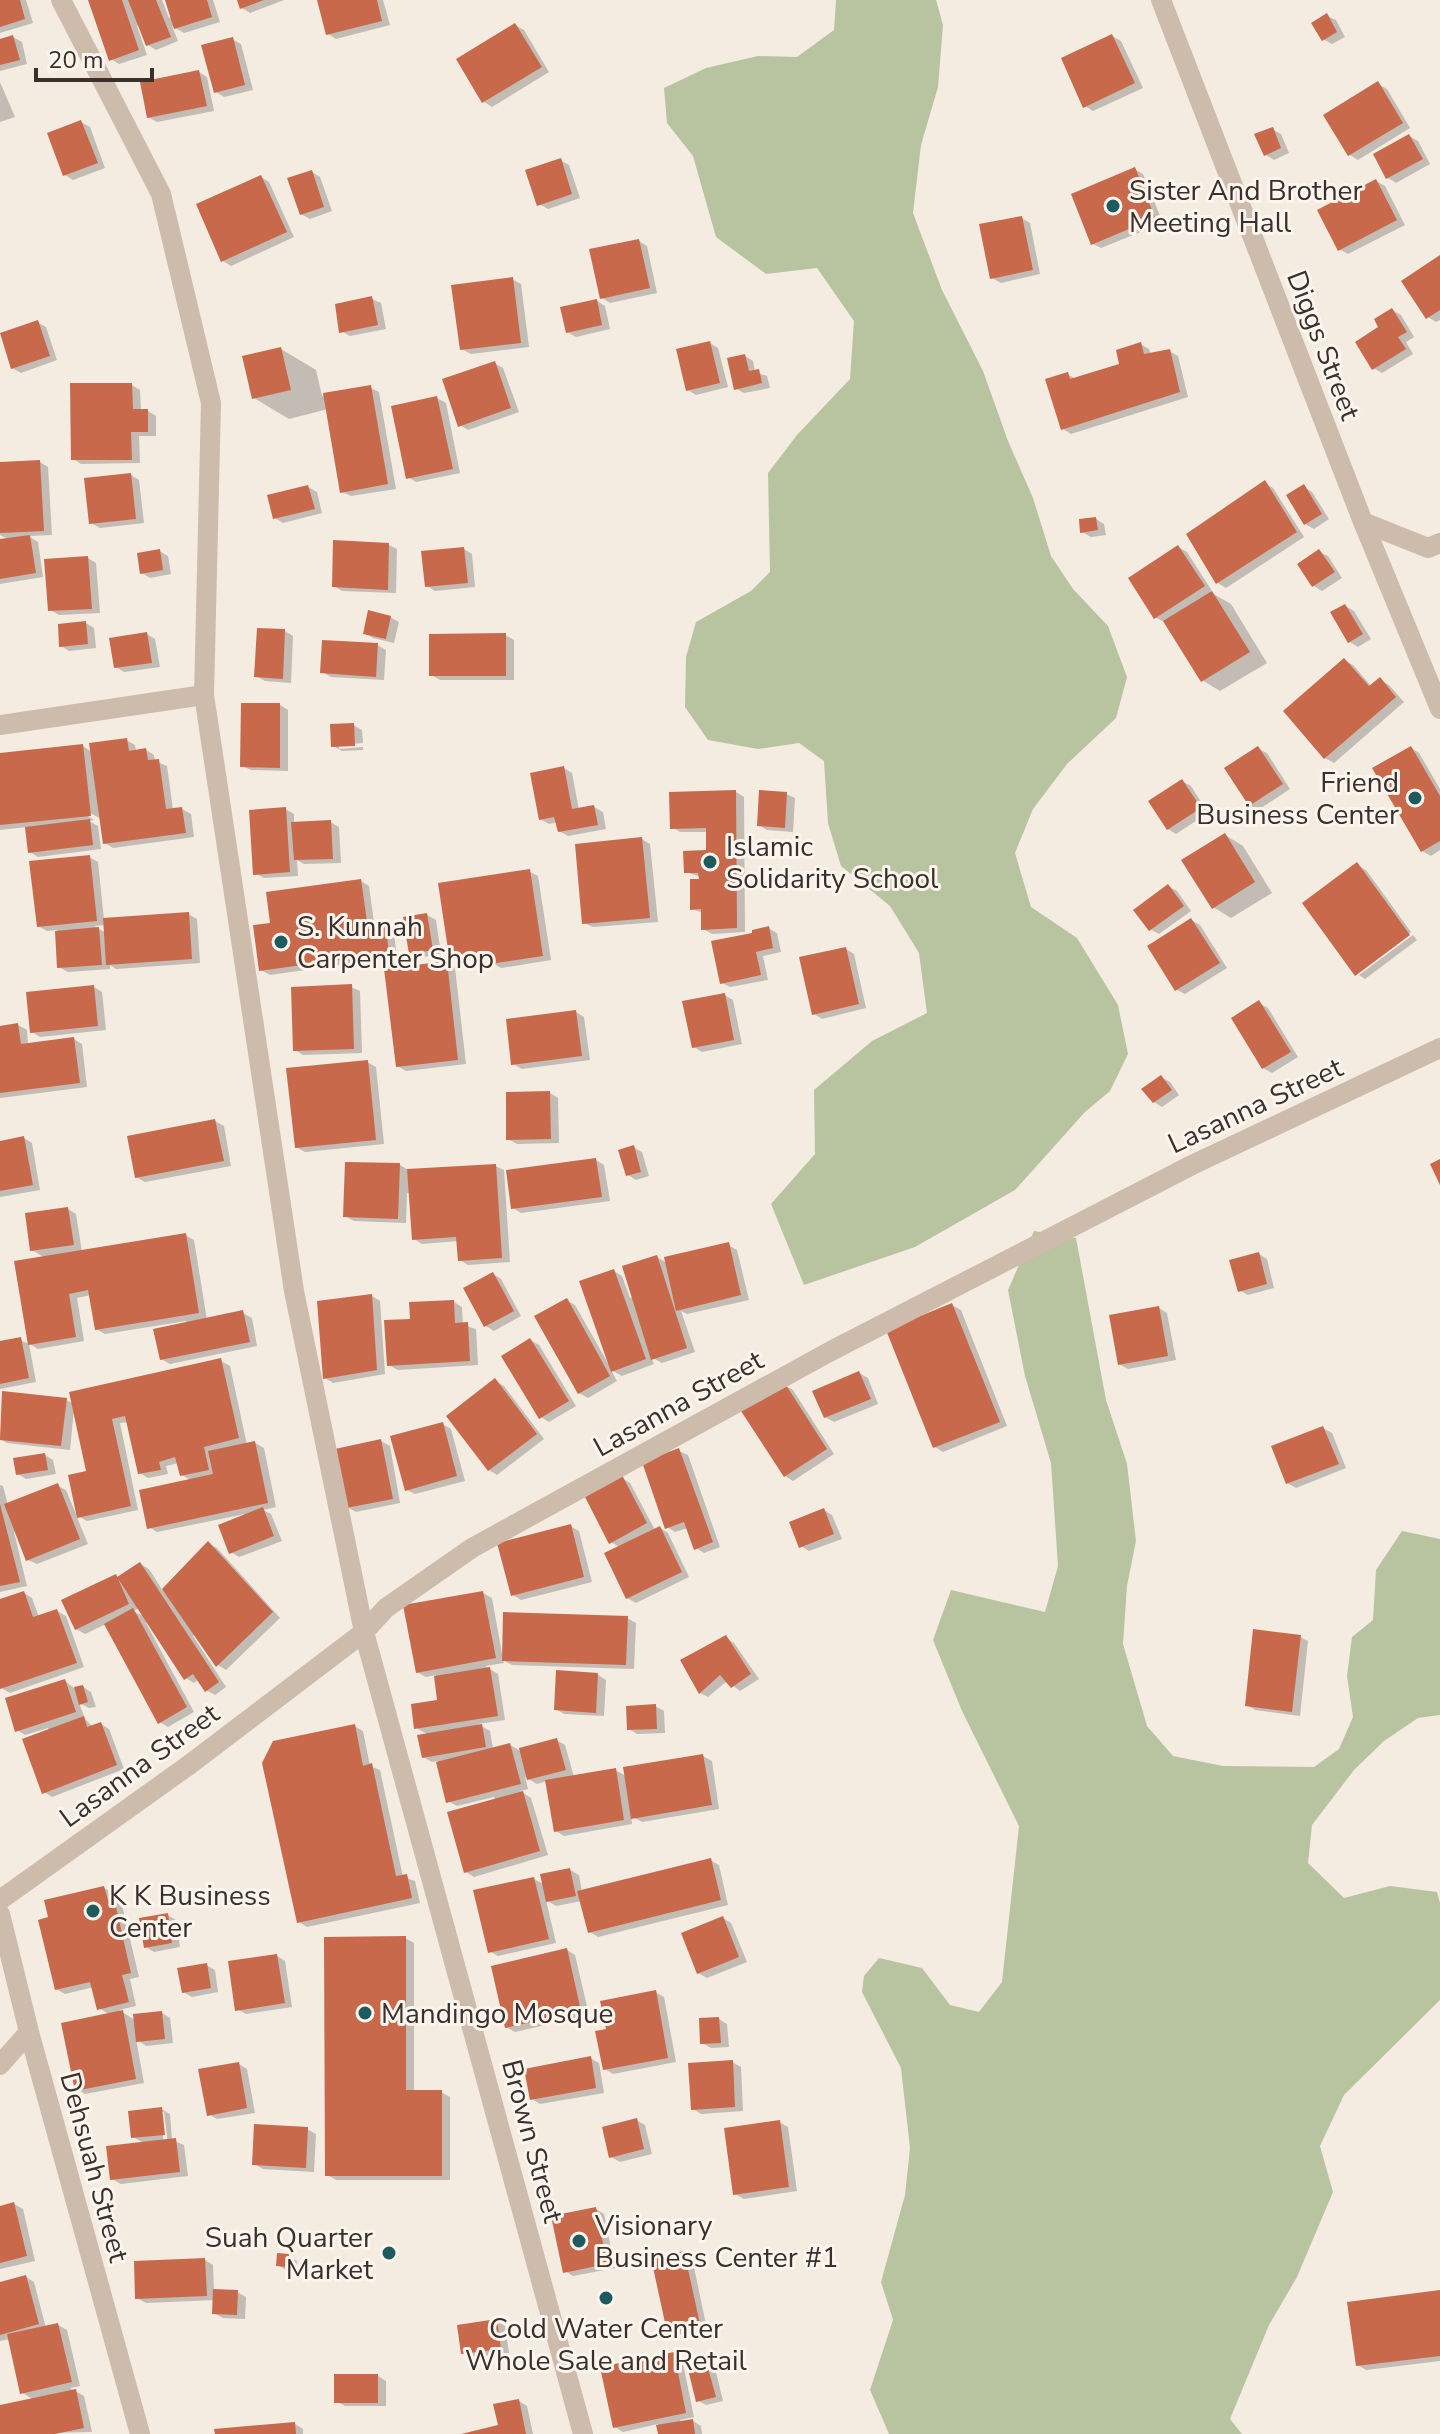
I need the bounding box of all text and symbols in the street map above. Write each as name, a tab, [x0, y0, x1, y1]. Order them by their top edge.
scale bar	[36, 32, 152, 82]
text: 20 m	[48, 44, 104, 76]
place label: Sister And Brother Meeting Hall	[1129, 172, 1362, 242]
marker: Sister And Brother Meeting Hall	[1104, 197, 1122, 215]
street label: Diggs Street	[1277, 265, 1369, 426]
place label: Friend Business Center	[1196, 764, 1399, 834]
marker: Friend Business Center	[1406, 789, 1424, 807]
place label: Islamic Solidarity School	[726, 828, 939, 898]
marker: Islamic Solidarity School	[701, 853, 719, 871]
place label: S. Kunnah Carpenter Shop	[297, 908, 494, 978]
marker: S. Kunnah Carpenter Shop	[272, 933, 290, 951]
street label: Lasanna Street	[1162, 1049, 1349, 1163]
street label: Lasanna Street	[587, 1341, 770, 1466]
street label: Lasanna Street	[52, 1695, 227, 1837]
place label: K K Business Center	[109, 1877, 271, 1947]
marker: K K Business Center	[84, 1902, 102, 1920]
place label: Mandingo Mosque	[381, 1995, 614, 2033]
marker: Mandingo Mosque	[356, 2004, 374, 2022]
street label: Brown Street	[492, 2056, 572, 2227]
street label: Dehsuah Street	[50, 2068, 138, 2267]
place label: Visionary Business Center #1	[594, 2207, 839, 2277]
place label: Suah Quarter Market	[205, 2219, 373, 2289]
marker: Visionary Business Center #1	[570, 2232, 588, 2250]
marker: Suah Quarter Market	[380, 2244, 398, 2262]
marker: Cold Water Center Whole Sale and Retail	[597, 2289, 615, 2307]
place label: Cold Water Center Whole Sale and Retail	[465, 2310, 748, 2380]

